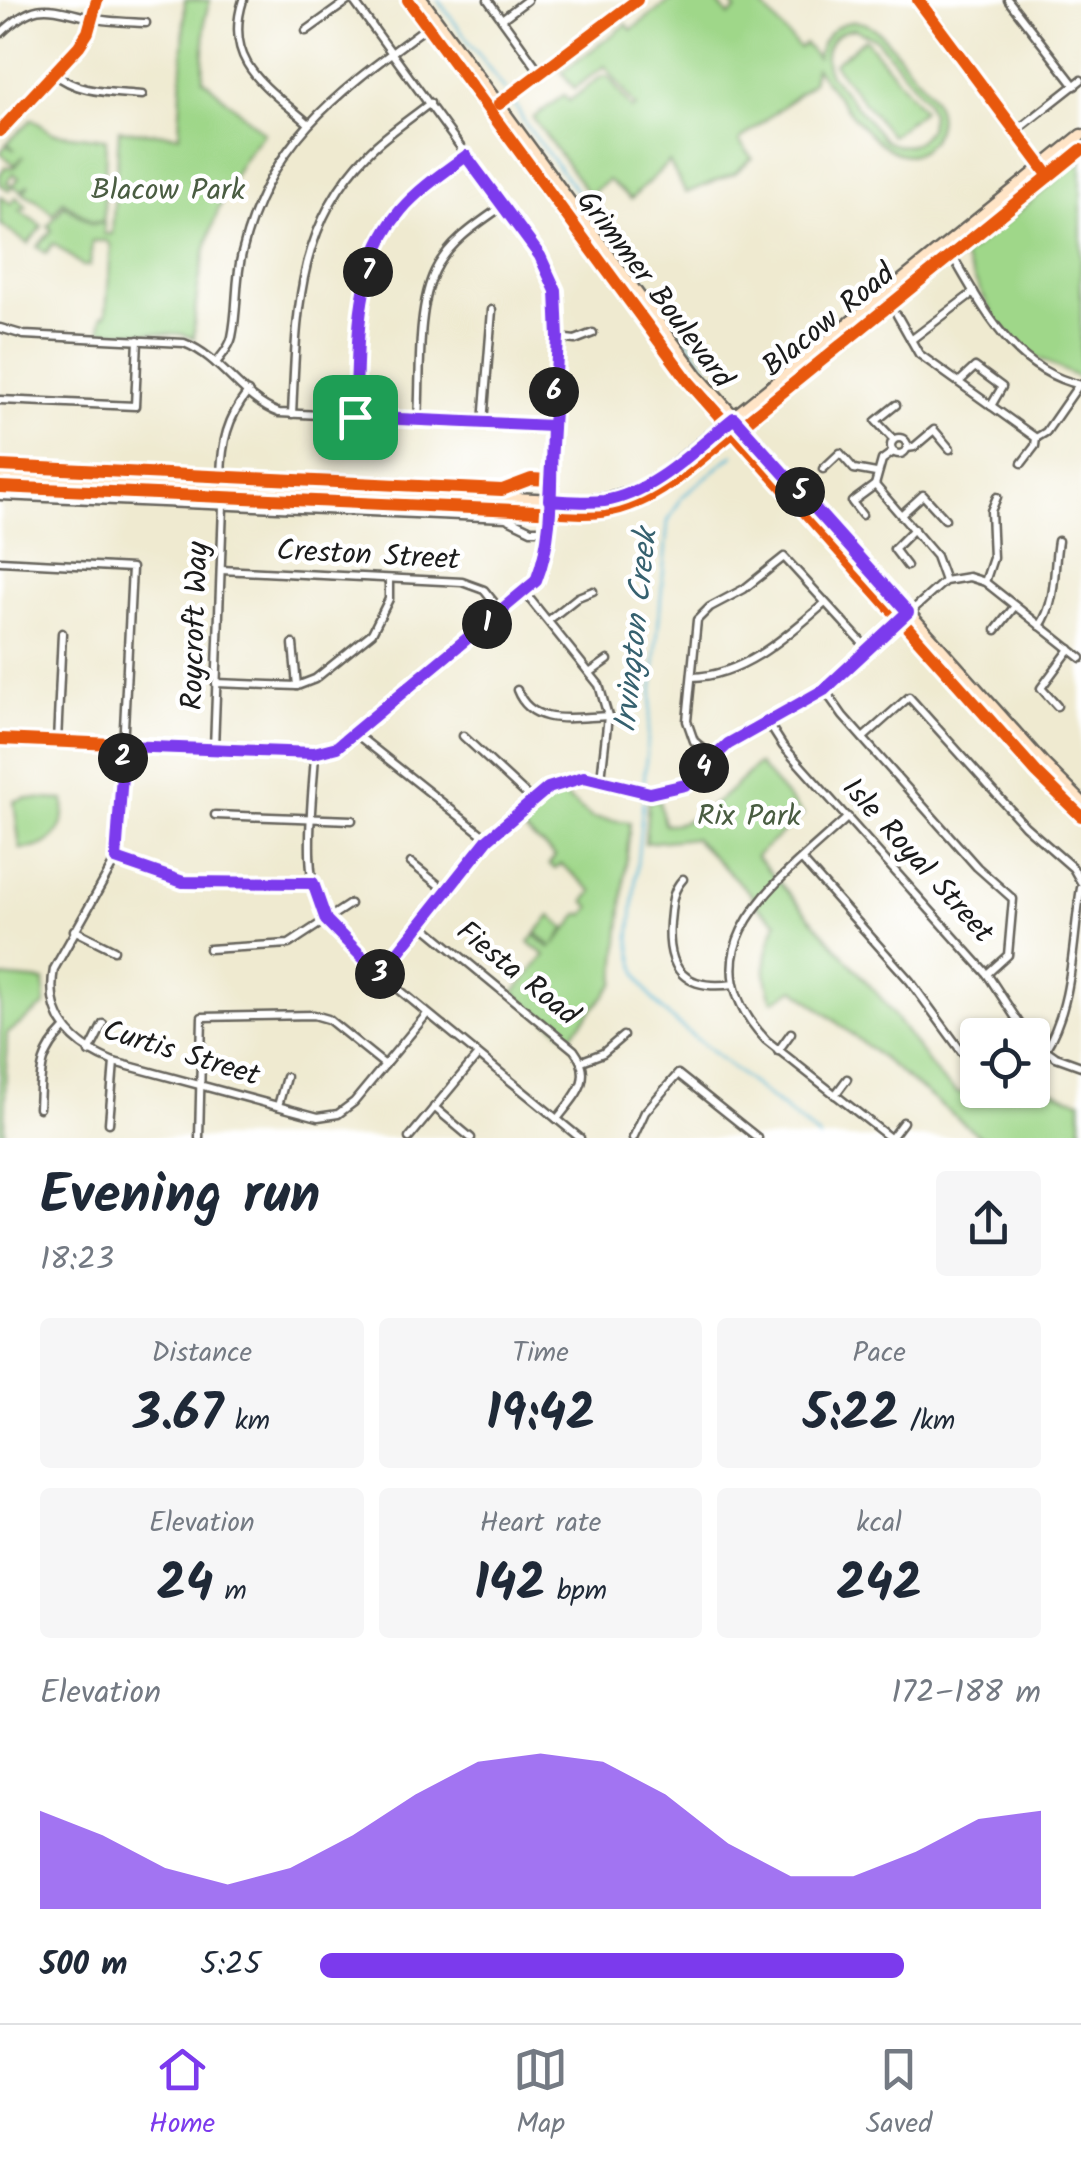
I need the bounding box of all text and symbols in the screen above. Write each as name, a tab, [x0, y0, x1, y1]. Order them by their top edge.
park label: Blacow Park	[91, 167, 246, 215]
street label: Grimmer Boulevard	[563, 180, 745, 400]
pin: 7	[343, 247, 393, 297]
text: 7	[361, 249, 375, 294]
street label: Blacow Road	[752, 251, 907, 390]
pin: 6	[529, 367, 579, 417]
text: 6	[546, 369, 562, 414]
pin	[313, 375, 398, 460]
icon: arrive	[328, 390, 383, 445]
pin: 5	[775, 467, 825, 517]
text: 5	[793, 469, 807, 514]
water label: Irvington Creek	[601, 523, 673, 735]
street label: Creston Street	[275, 527, 461, 585]
street label: Roycroft Way	[169, 540, 223, 711]
pin: 1	[462, 599, 512, 649]
text: 1	[483, 601, 491, 646]
pin: 2	[98, 733, 148, 783]
text: 2	[115, 735, 131, 780]
pin: 4	[679, 743, 729, 793]
text: 4	[696, 745, 712, 790]
street label: Isle Royal Street	[829, 767, 1005, 955]
park label: Rix Park	[697, 793, 802, 841]
street label: Fiesta Road	[445, 909, 590, 1040]
pin: 3	[355, 949, 405, 999]
text: 3	[372, 951, 388, 996]
street label: Curtis Street	[97, 1007, 266, 1101]
map controls	[960, 1018, 1050, 1108]
button: locate	[960, 1018, 1050, 1108]
text: Evening run	[40, 1154, 320, 1241]
button: share	[936, 1171, 1041, 1276]
text: 18:23	[40, 1235, 114, 1286]
text: Distance	[152, 1331, 252, 1376]
text: Time	[512, 1331, 569, 1376]
text: Pace	[852, 1331, 906, 1376]
text: 3.67	[134, 1376, 223, 1456]
text: 19:42	[486, 1376, 595, 1456]
text: 5:22	[803, 1376, 899, 1456]
text: km	[223, 1399, 270, 1444]
text: /km	[899, 1399, 955, 1444]
text: Elevation	[149, 1501, 255, 1546]
text: Heart rate	[480, 1501, 601, 1546]
text: kcal	[856, 1501, 902, 1546]
text: 24	[157, 1546, 213, 1626]
text: 142	[474, 1546, 545, 1626]
text: 242	[836, 1546, 922, 1626]
text: m	[213, 1569, 247, 1614]
text: bpm	[545, 1569, 607, 1614]
text: Elevation	[40, 1668, 161, 1719]
text: 172–188 m	[891, 1668, 1041, 1719]
text: 500 m	[40, 1940, 128, 1991]
text: 5:25	[200, 1940, 261, 1991]
tab: Home	[149, 2042, 215, 2147]
tab: Map	[513, 2042, 568, 2147]
tab: Saved	[866, 2042, 932, 2147]

